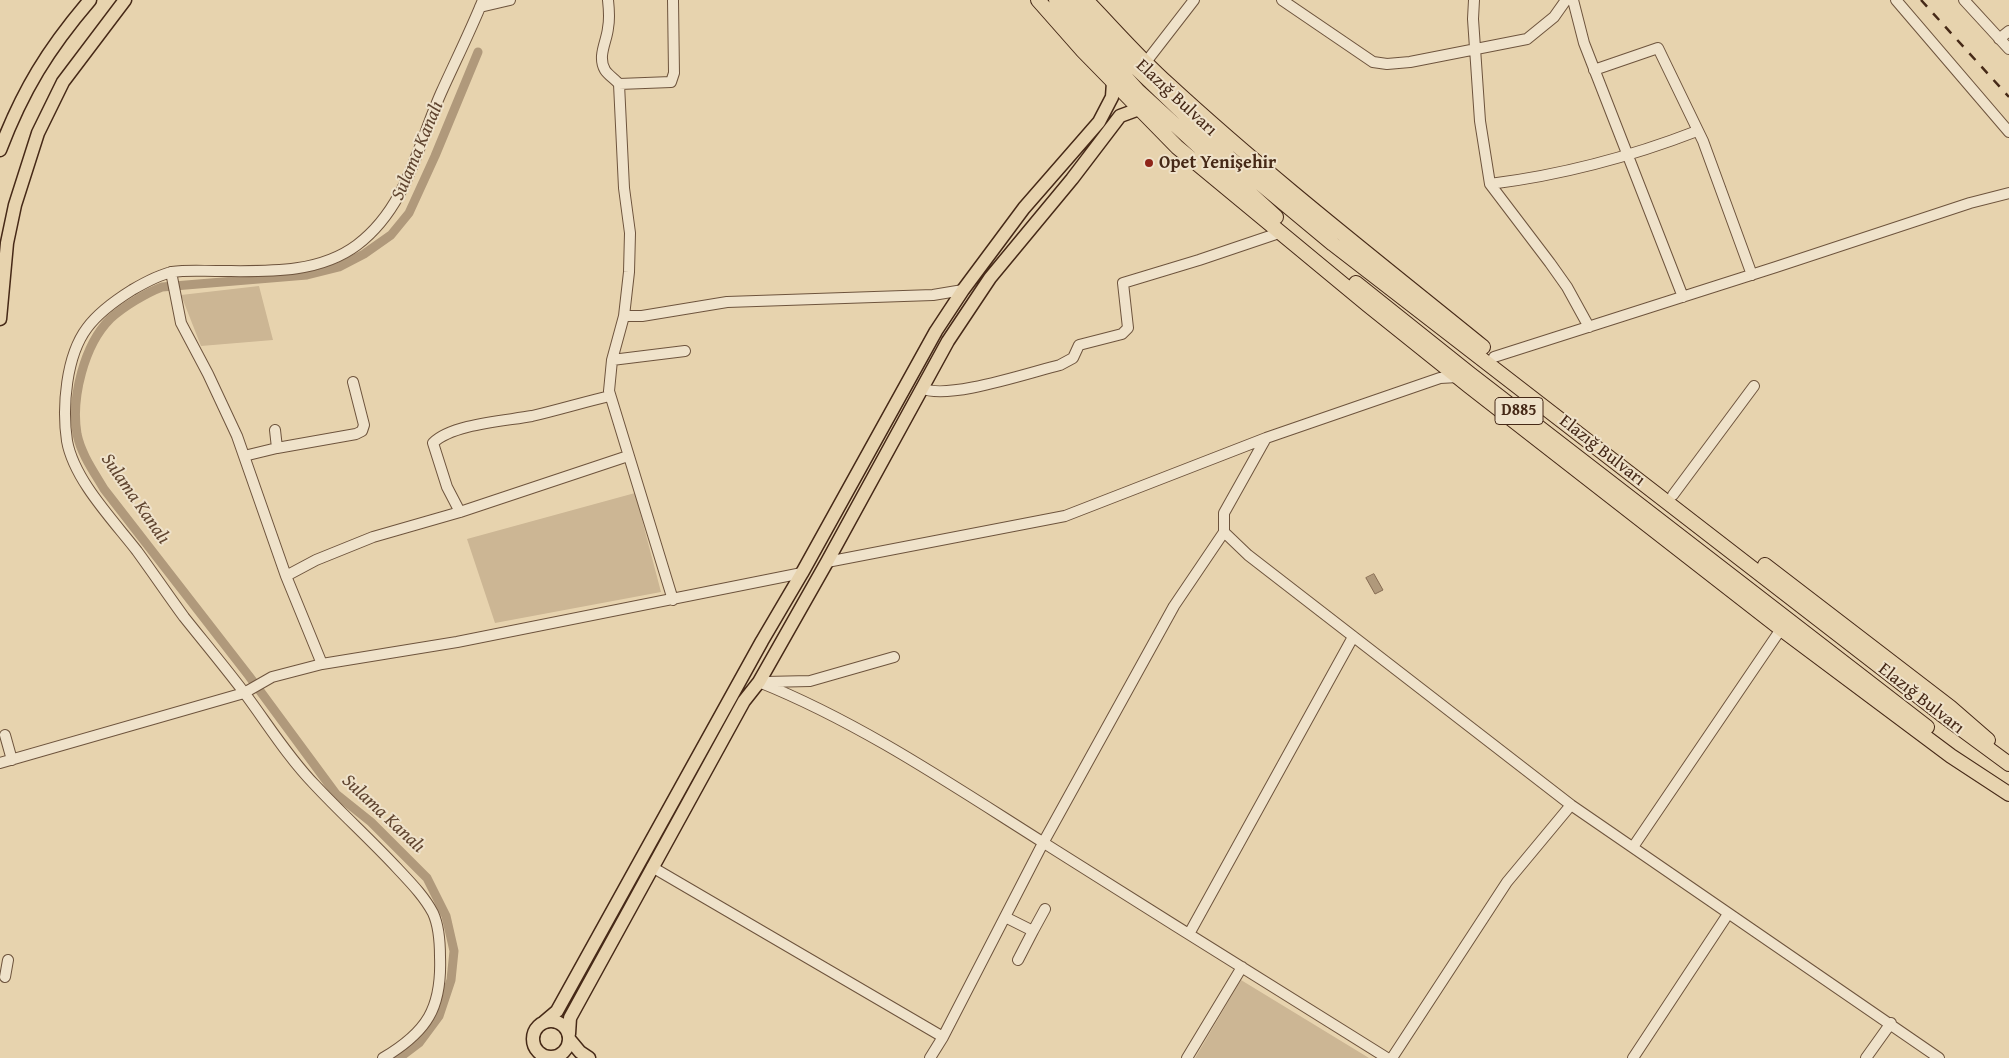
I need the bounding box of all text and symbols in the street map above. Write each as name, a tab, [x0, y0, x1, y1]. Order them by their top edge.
street label: Elazığ Bulvarı	[1131, 55, 1221, 141]
water label: Sulama Kanalı	[387, 98, 449, 204]
place label: Opet Yenişehir	[1159, 152, 1276, 174]
marker: Opet Yenişehir	[1143, 157, 1155, 169]
road number: D885	[1495, 398, 1543, 424]
street label: Elazığ Bulvarı	[1555, 411, 1649, 491]
water label: Sulama Kanalı	[95, 449, 175, 549]
street label: Elazığ Bulvarı	[1874, 659, 1968, 739]
water label: Sulama Kanalı	[337, 770, 429, 858]

